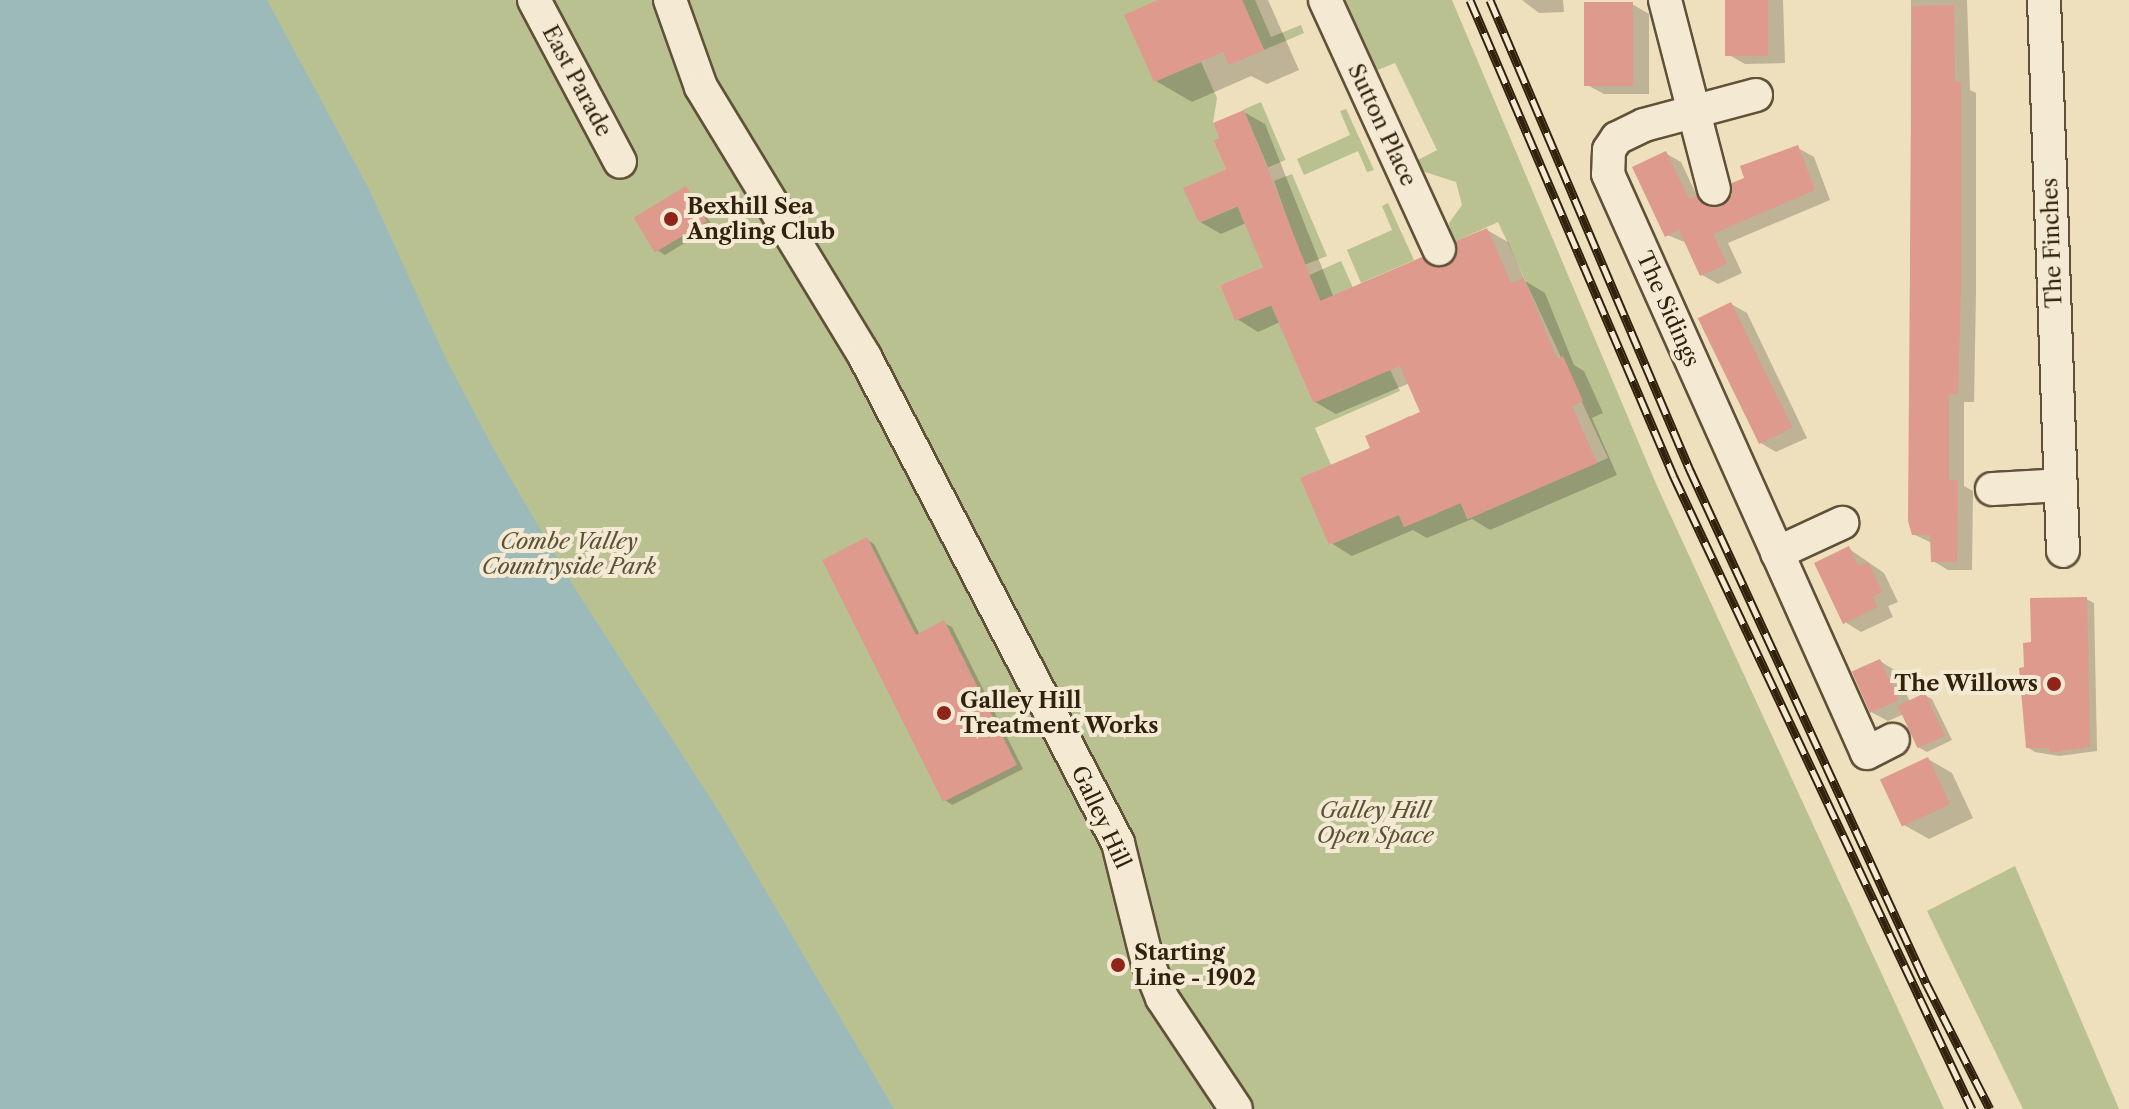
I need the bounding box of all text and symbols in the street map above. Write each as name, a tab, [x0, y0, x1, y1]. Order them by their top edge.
street label: East Parade	[537, 21, 617, 141]
street label: Sutton Place	[1342, 60, 1422, 190]
street label: The Finches	[2037, 177, 2067, 309]
place label: Bexhill Sea Angling Club	[687, 193, 835, 244]
marker: Bexhill Sea Angling Club	[662, 210, 680, 228]
street label: The Sidings	[1631, 247, 1705, 371]
park label: Combe Valley Countryside Park	[482, 528, 656, 580]
place label: The Willows	[1893, 671, 2038, 697]
marker: The Willows	[2045, 675, 2063, 693]
place label: Galley Hill Treatment Works	[960, 687, 1159, 738]
marker: Galley Hill Treatment Works	[935, 704, 953, 722]
street label: Galley Hill	[1066, 761, 1136, 873]
park label: Galley Hill Open Space	[1317, 797, 1433, 848]
place label: Starting Line - 1902	[1134, 939, 1256, 990]
marker: Starting Line - 1902	[1109, 956, 1127, 974]

